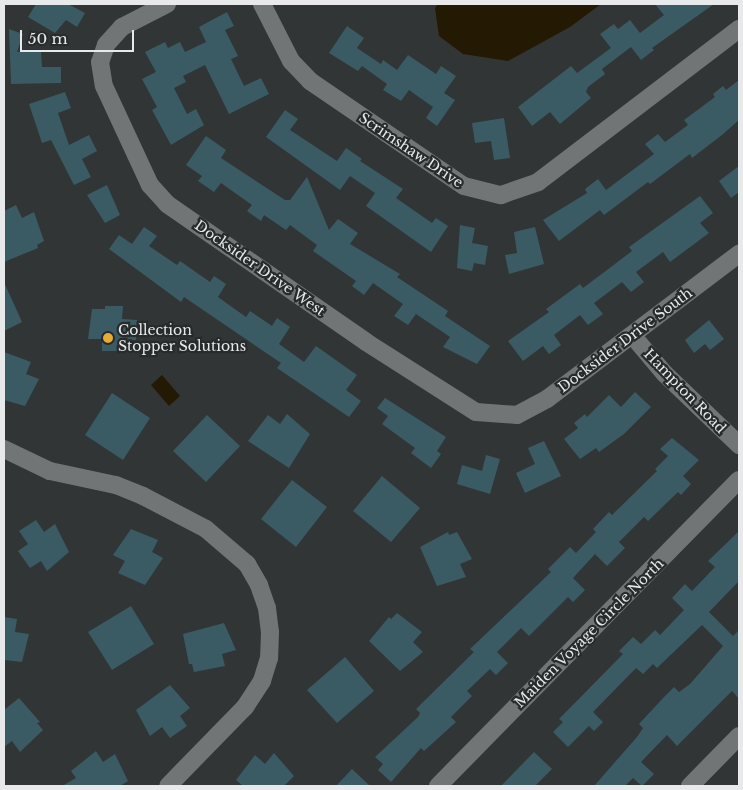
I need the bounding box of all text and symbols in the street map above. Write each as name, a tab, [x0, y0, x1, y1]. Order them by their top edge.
scale bar	[22, 20, 136, 52]
text: 50 m	[28, 29, 68, 48]
street label: Scrimshaw Drive	[356, 109, 466, 191]
street label: Docksider Drive West	[191, 216, 329, 320]
street label: Docksider Drive South	[555, 284, 695, 396]
place label: Collection Stopper Solutions	[118, 322, 246, 354]
marker: Collection Stopper Solutions	[102, 332, 114, 344]
street label: Hampton Road	[641, 345, 729, 437]
street label: Maiden Voyage Circle North	[511, 555, 667, 711]

